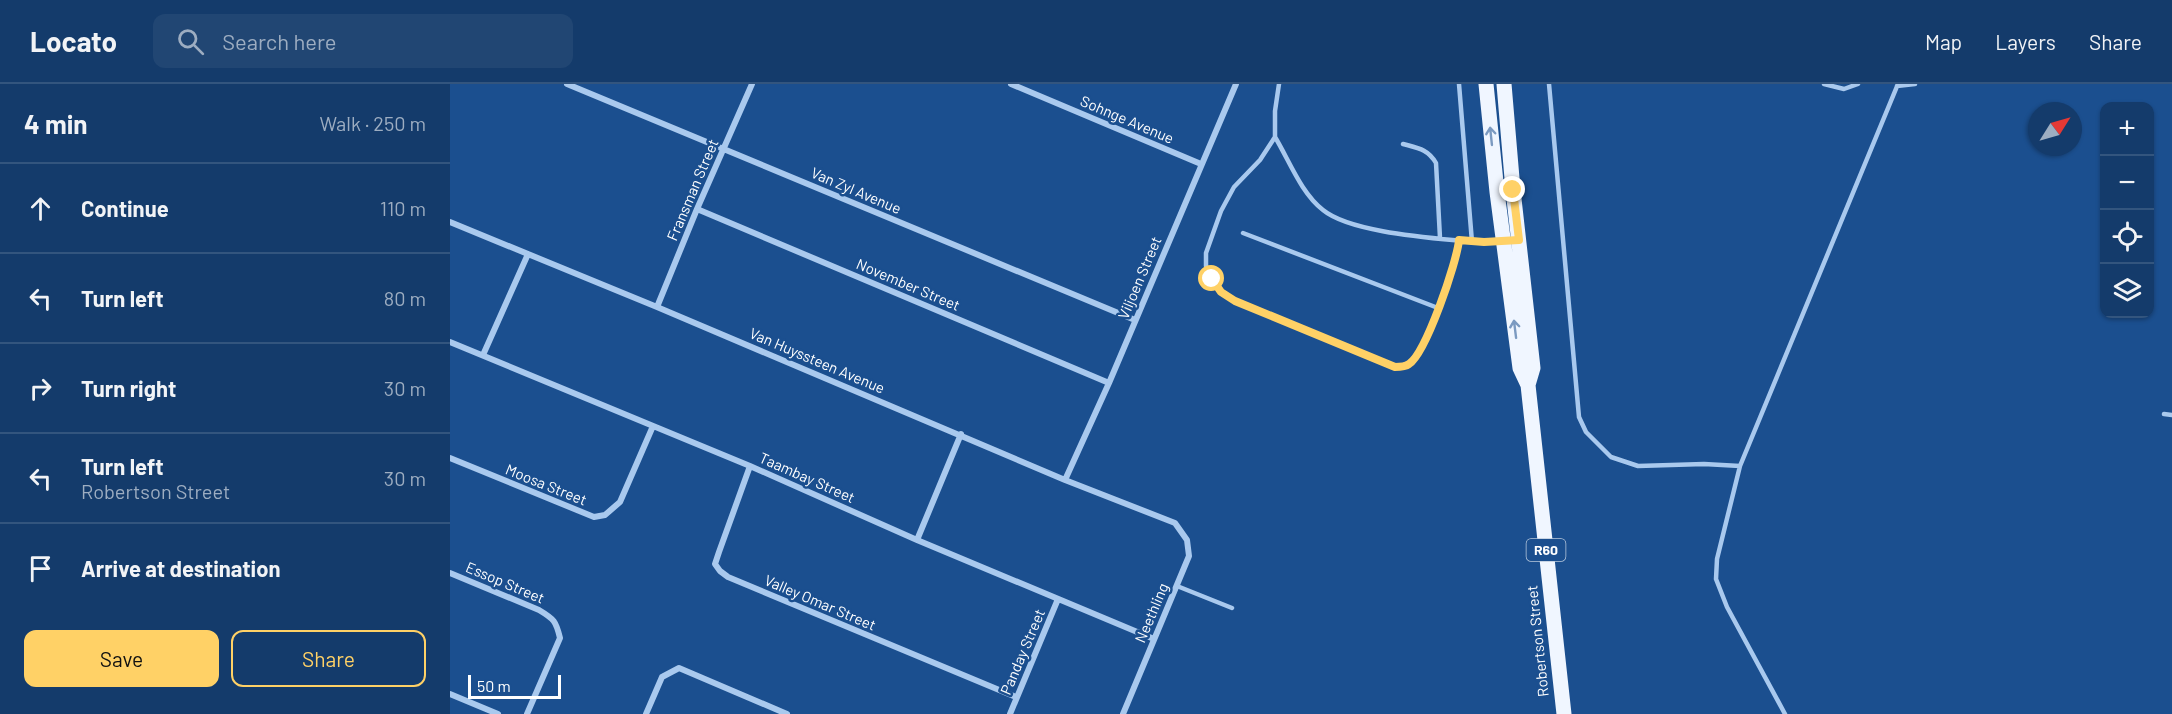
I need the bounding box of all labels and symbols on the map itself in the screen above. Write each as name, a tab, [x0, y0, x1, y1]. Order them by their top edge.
street label: Sohnge Avenue	[1078, 91, 1177, 147]
north arrow	[2028, 102, 2082, 156]
one-way arrow	[1485, 126, 1496, 146]
street label: Fransman Street	[663, 136, 722, 243]
street label: Van Zyl Avenue	[809, 163, 904, 217]
route end	[1499, 176, 1525, 202]
street label: Viljoen Street	[1114, 234, 1165, 322]
street label: November Street	[854, 254, 963, 314]
route start	[1198, 265, 1224, 291]
one-way arrow	[1509, 320, 1520, 340]
street label: Van Huyssteen Avenue	[747, 323, 888, 397]
street label: Taambay Street	[757, 448, 858, 506]
street label: Moosa Street	[503, 460, 590, 509]
road number: R60	[1526, 539, 1566, 561]
street label: Essop Street	[463, 557, 547, 607]
street label: Valley Omar Street	[762, 571, 879, 634]
street label: Neethling	[1130, 580, 1172, 645]
street label: Robertson Street	[1522, 584, 1552, 698]
street label: Panday Street	[996, 606, 1048, 697]
scale bar	[468, 672, 561, 700]

